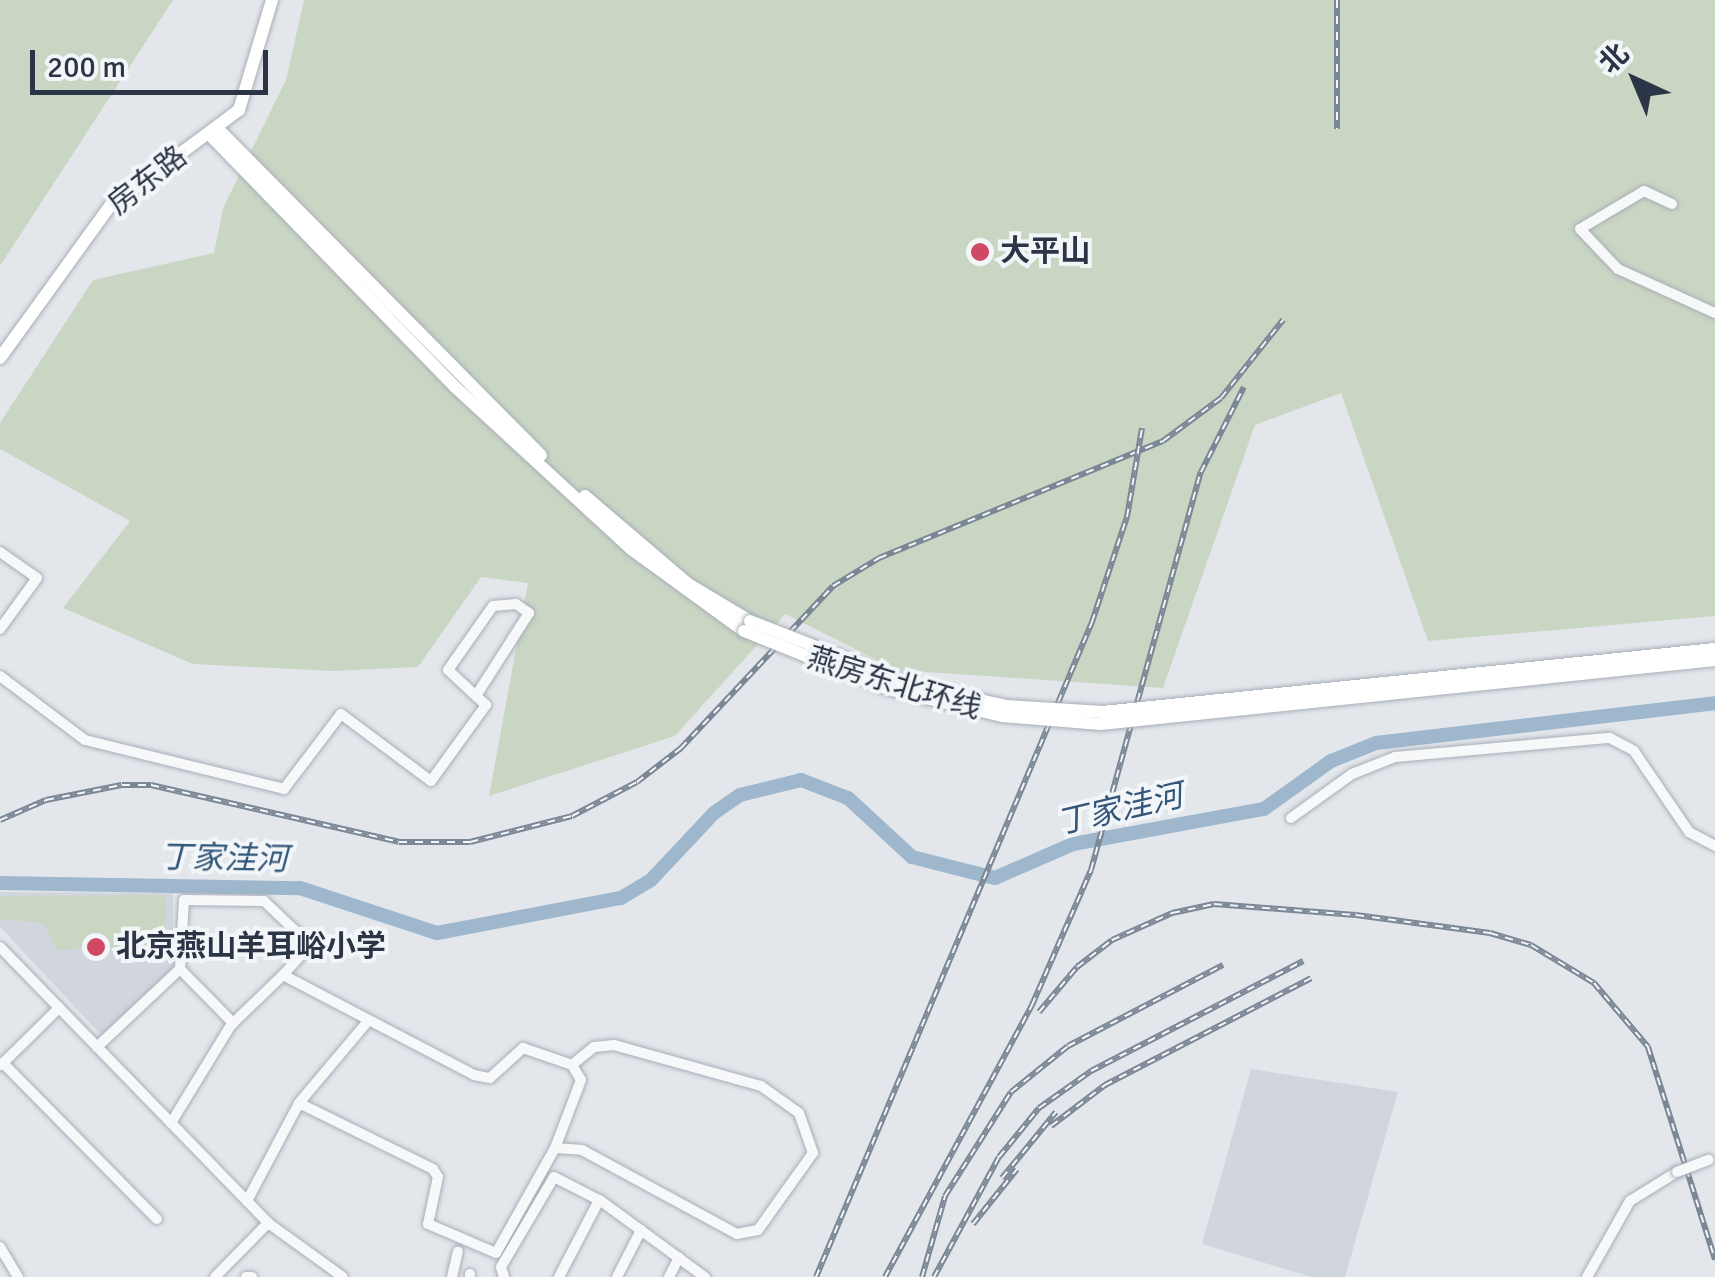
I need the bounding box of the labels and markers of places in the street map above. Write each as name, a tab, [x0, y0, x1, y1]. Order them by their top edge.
place label: 大平山	[1000, 234, 1090, 270]
marker: 大平山	[969, 241, 991, 263]
place label: 北京燕山羊耳峪小学	[116, 929, 386, 965]
marker: 北京燕山羊耳峪小学	[85, 936, 107, 958]

